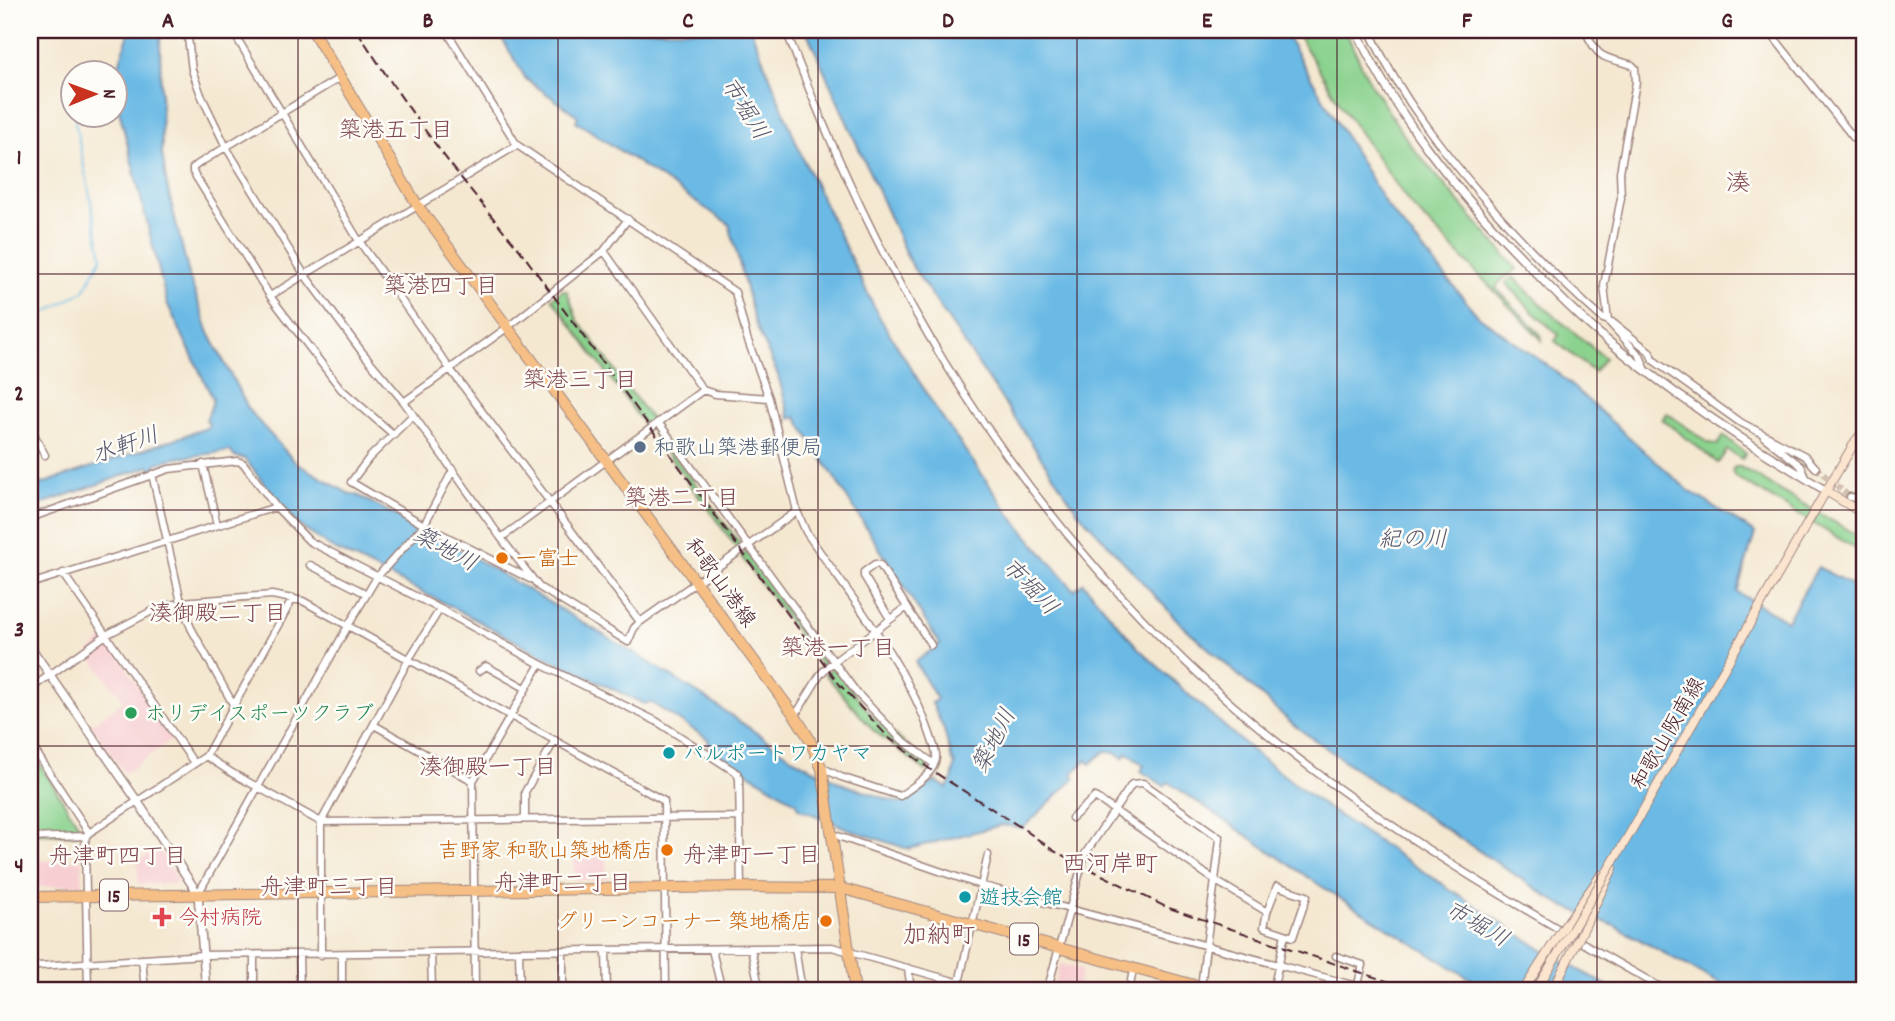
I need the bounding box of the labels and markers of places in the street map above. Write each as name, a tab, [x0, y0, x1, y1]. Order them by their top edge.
place label: 和歌山築港郵便局	[654, 435, 822, 465]
marker: 和歌山築港郵便局	[632, 439, 648, 455]
place label: 一富士	[516, 546, 579, 576]
marker: 一富士	[494, 550, 510, 566]
place label: ホリデイスポーツクラブ	[145, 701, 374, 731]
marker: ホリデイスポーツクラブ	[123, 705, 139, 721]
place label: パルポートワカヤマ	[683, 741, 872, 771]
marker: パルポートワカヤマ	[661, 745, 677, 761]
place label: 吉野家 和歌山築地橋店	[438, 838, 653, 868]
marker: 吉野家 和歌山築地橋店	[659, 842, 675, 858]
place label: 遊技会館	[979, 885, 1063, 915]
marker: 遊技会館	[957, 889, 973, 905]
place label: 今村病院	[178, 905, 262, 935]
marker: 今村病院	[152, 907, 172, 927]
place label: グリーンコーナー 築地橋店	[556, 909, 812, 939]
marker: グリーンコーナー 築地橋店	[818, 913, 834, 929]

